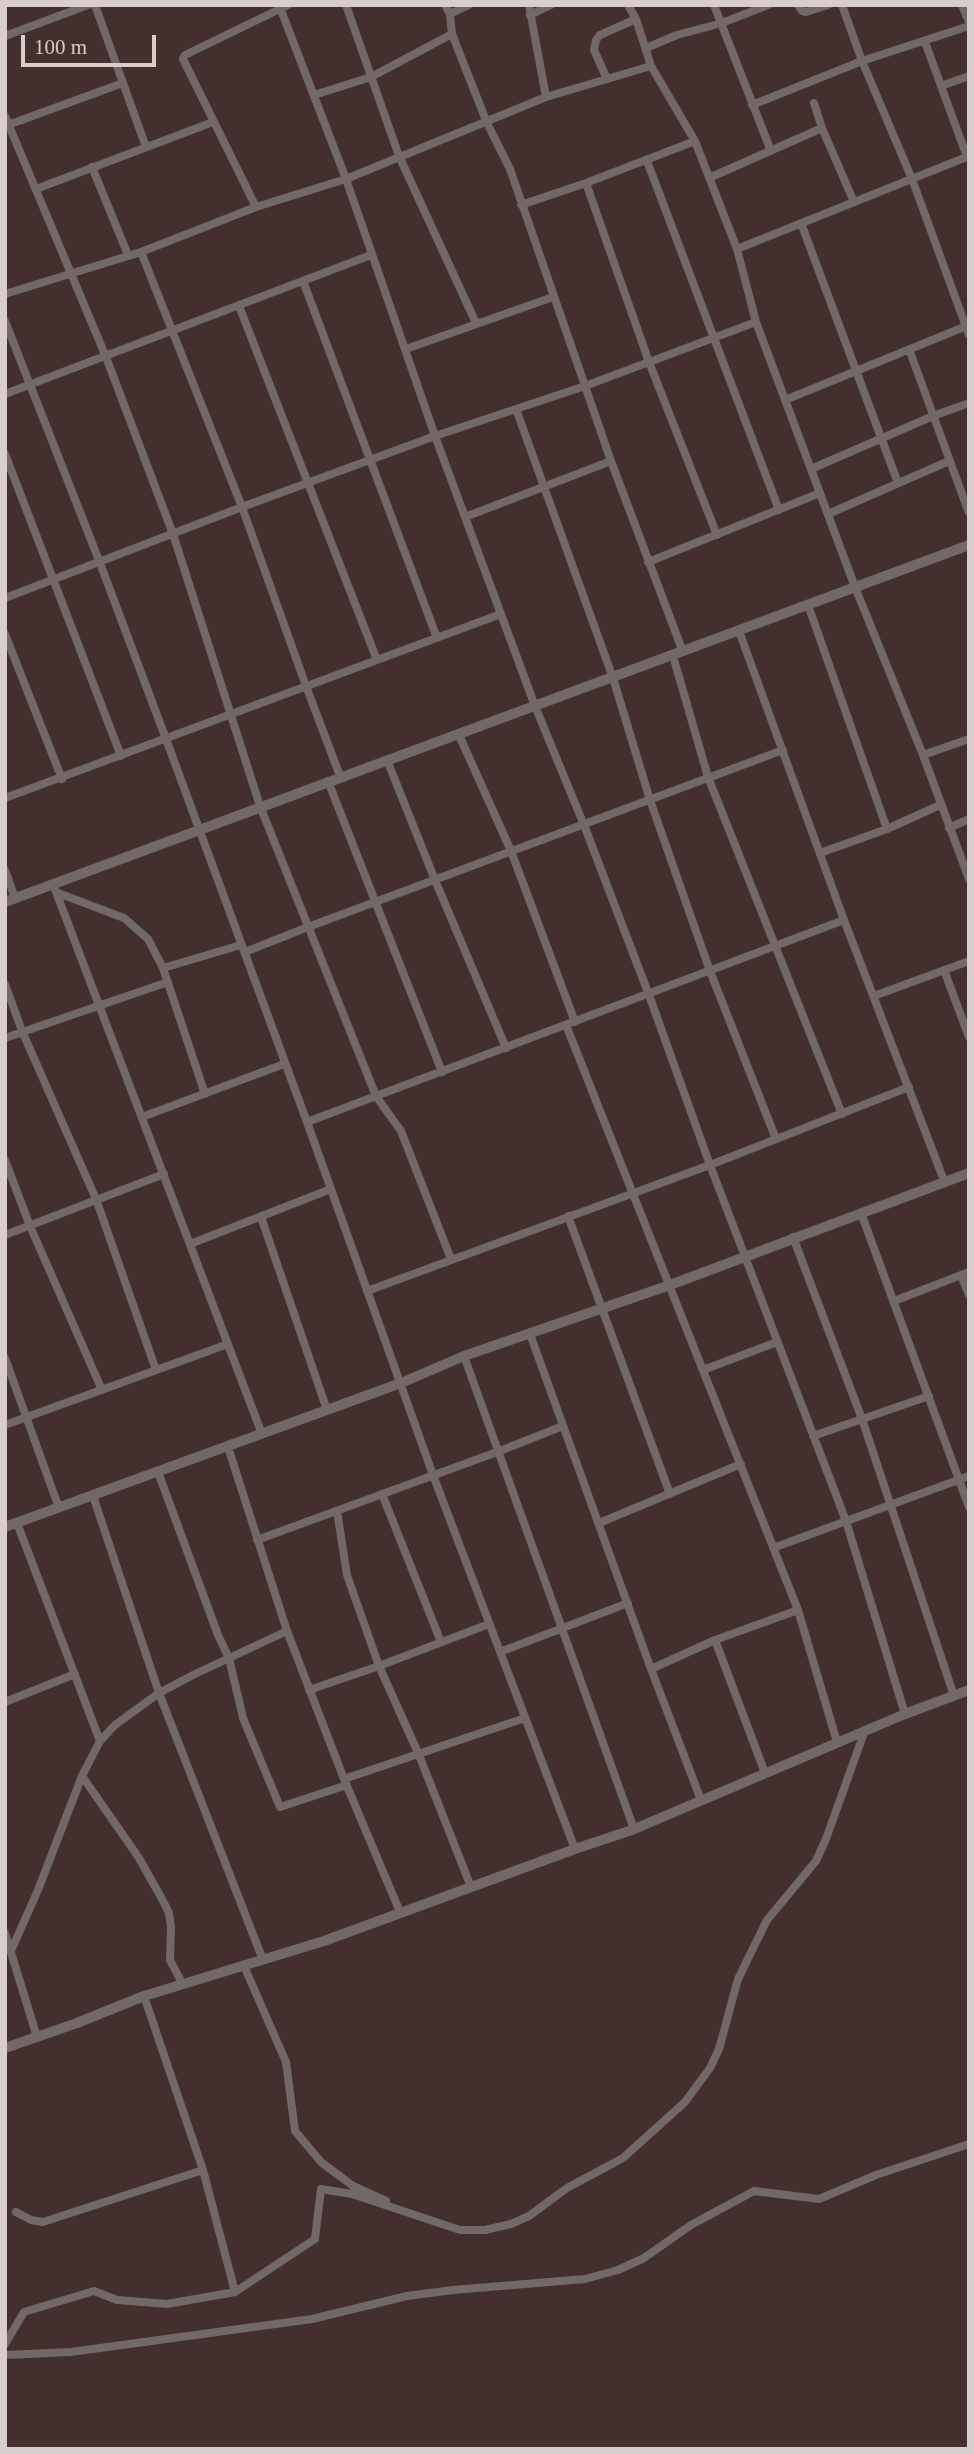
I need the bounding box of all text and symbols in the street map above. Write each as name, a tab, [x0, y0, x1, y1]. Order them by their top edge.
scale bar	[24, 21, 159, 65]
text: 100 m	[34, 35, 87, 59]

